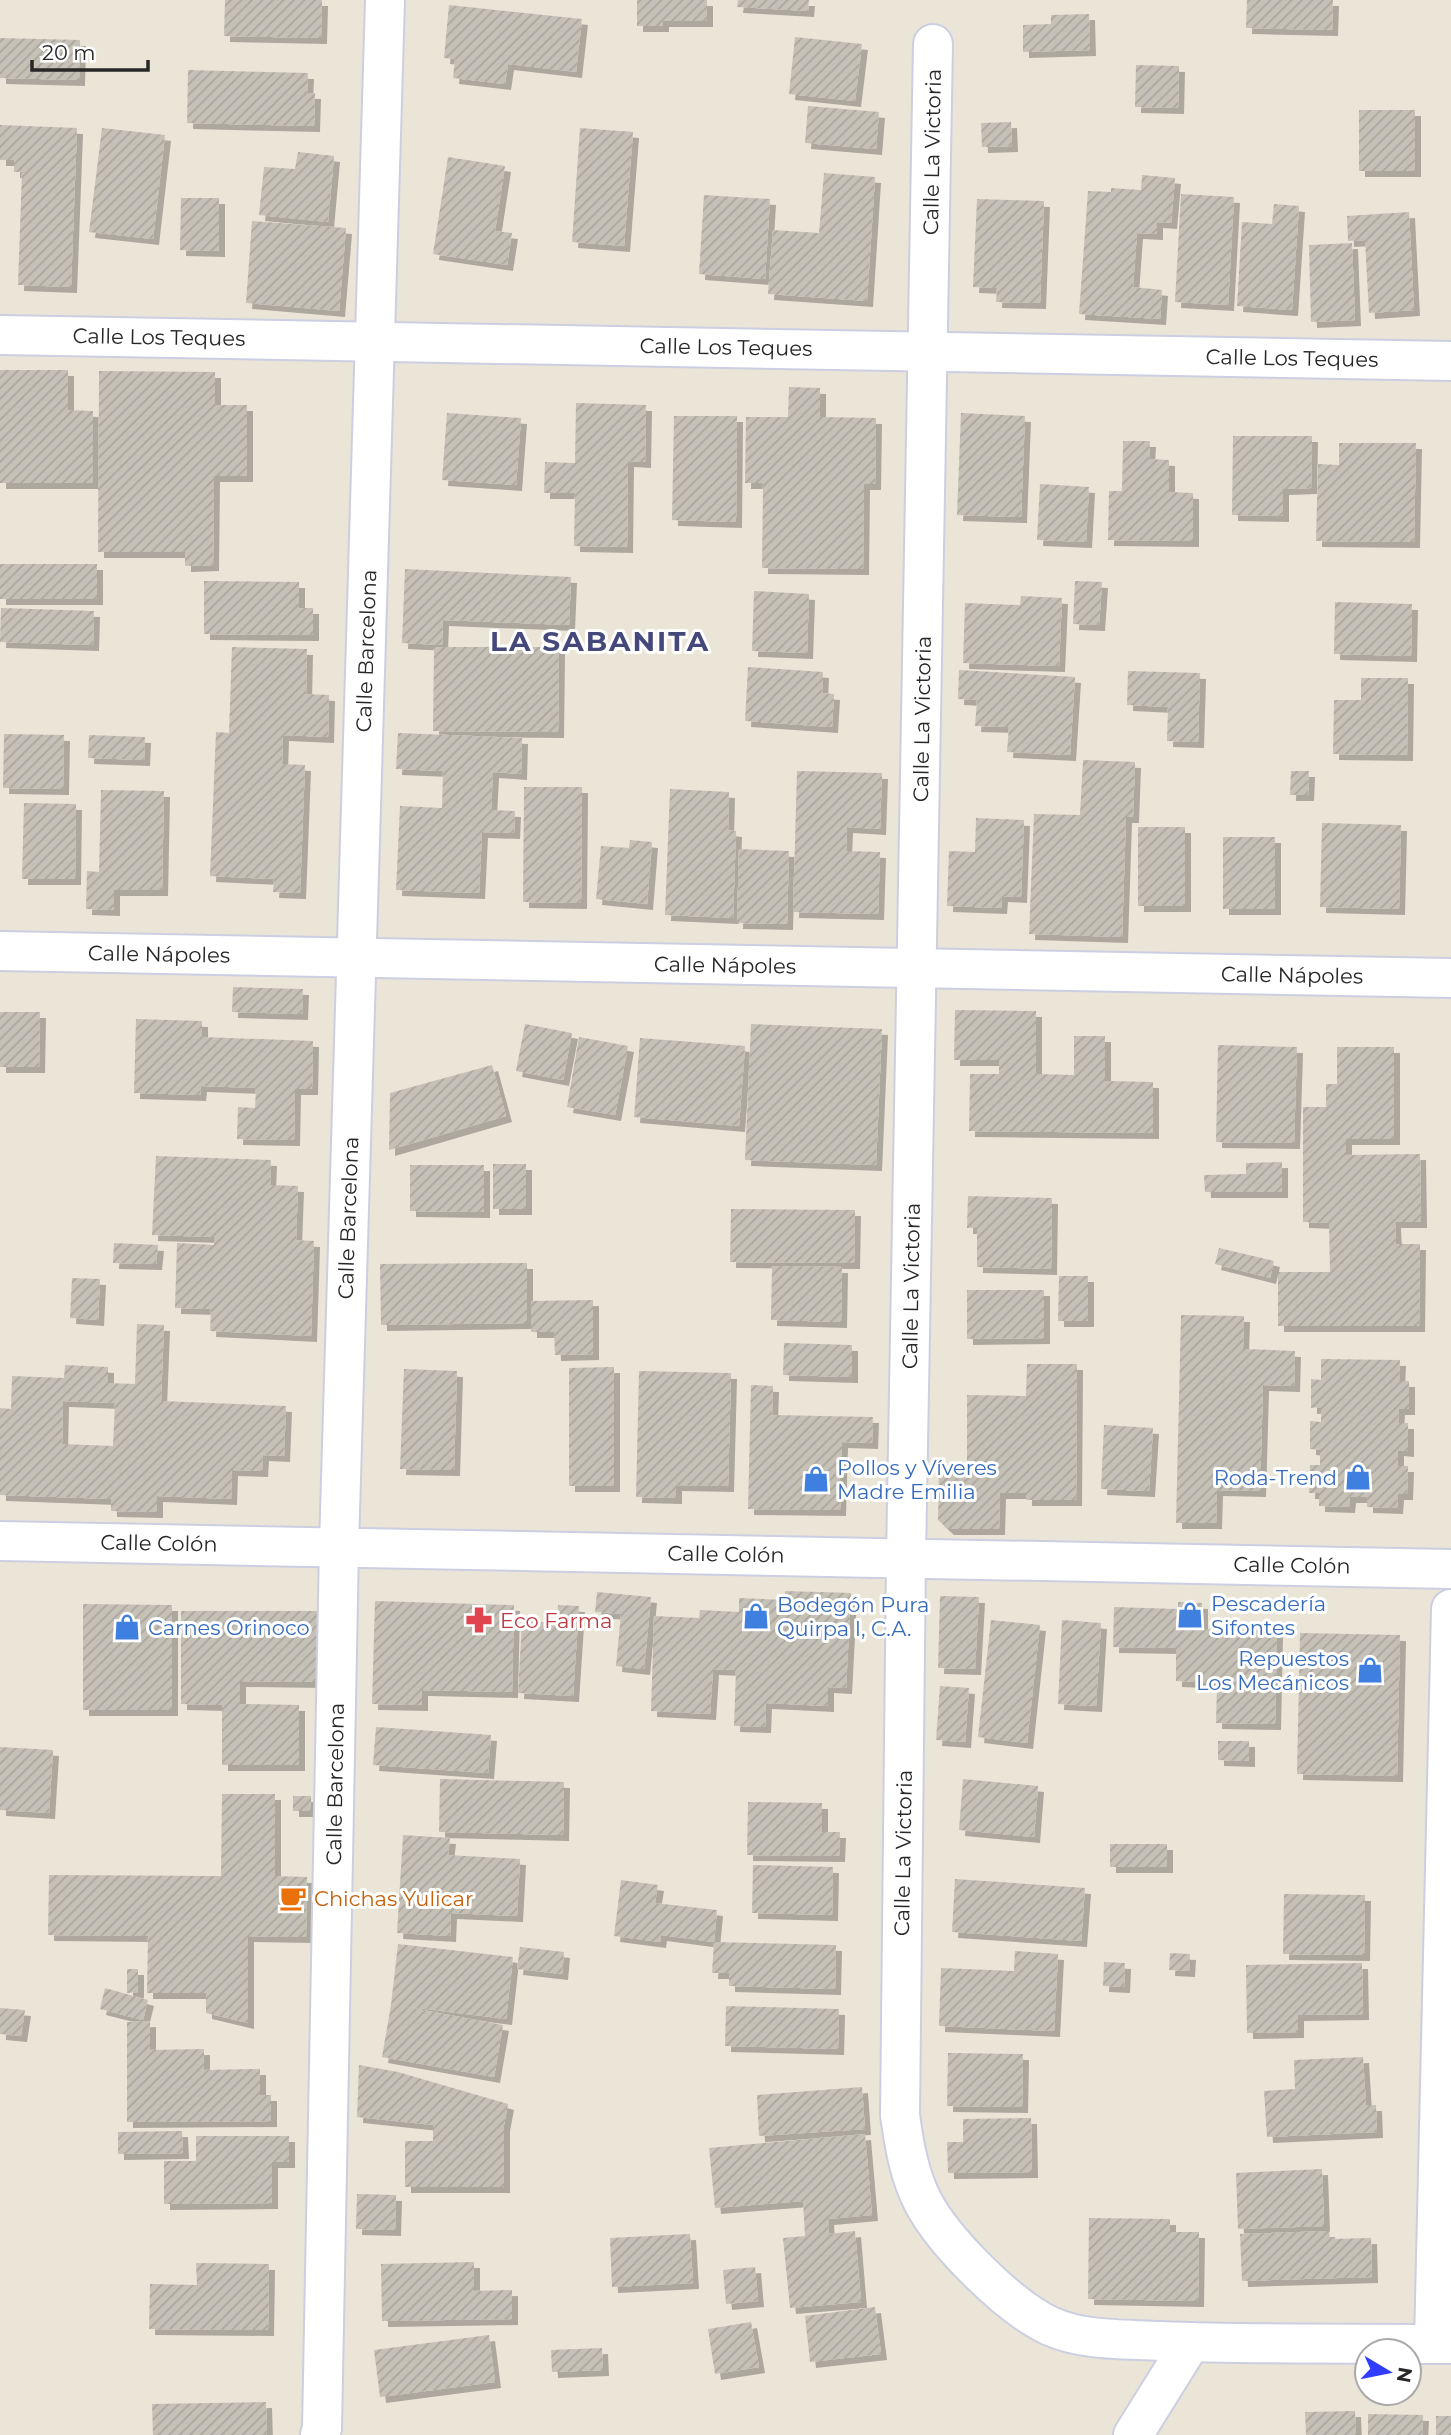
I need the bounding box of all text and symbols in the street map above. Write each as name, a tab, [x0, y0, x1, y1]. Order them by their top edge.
scale bar	[32, 28, 147, 72]
text: 20 m	[42, 40, 96, 65]
street label: Calle La Victoria	[918, 69, 946, 235]
street label: Calle Los Teques	[72, 323, 246, 351]
street label: Calle Los Teques	[639, 333, 813, 361]
street label: Calle Los Teques	[1205, 344, 1379, 372]
street label: Calle Barcelona	[351, 569, 381, 733]
district label: LA SABANITA	[490, 624, 710, 658]
street label: Calle La Victoria	[908, 636, 936, 802]
street label: Calle Nápoles	[88, 940, 230, 968]
street label: Calle Nápoles	[654, 951, 796, 979]
street label: Calle Nápoles	[1221, 961, 1363, 989]
street label: Calle Barcelona	[333, 1136, 363, 1300]
street label: Calle La Victoria	[897, 1203, 925, 1369]
place label: Pollos y Víveres Madre Emilia	[837, 1455, 997, 1504]
shop icon: Roda-Trend	[1343, 1462, 1373, 1492]
shop icon: Pollos y Víveres Madre Emilia	[801, 1464, 831, 1494]
place label: Roda-Trend	[1214, 1465, 1337, 1490]
street label: Calle Colón	[100, 1529, 218, 1557]
street label: Calle Colón	[667, 1540, 785, 1568]
street label: Calle Colón	[1233, 1551, 1351, 1579]
place label: Pescadería Sifontes	[1211, 1591, 1326, 1640]
place label: Bodegón Pura Quirpa I, C.A.	[777, 1592, 929, 1641]
shop icon: Pescadería Sifontes	[1175, 1600, 1205, 1630]
shop icon: Bodegón Pura Quirpa I, C.A.	[741, 1601, 771, 1631]
pharmacy icon: Eco Farma	[464, 1605, 494, 1635]
place label: Eco Farma	[500, 1608, 612, 1633]
shop icon: Carnes Orinoco	[112, 1612, 142, 1642]
place label: Carnes Orinoco	[148, 1615, 310, 1640]
place label: Repuestos Los Mecánicos	[1196, 1646, 1349, 1695]
shop icon: Repuestos Los Mecánicos	[1355, 1655, 1385, 1685]
street label: Calle Barcelona	[321, 1702, 349, 1866]
street label: Calle La Victoria	[889, 1770, 917, 1936]
cafe icon: Chichas Yulicar	[278, 1883, 308, 1913]
place label: Chichas Yulicar	[314, 1886, 473, 1911]
north arrow	[1353, 2337, 1423, 2407]
text: N	[1392, 2365, 1417, 2384]

